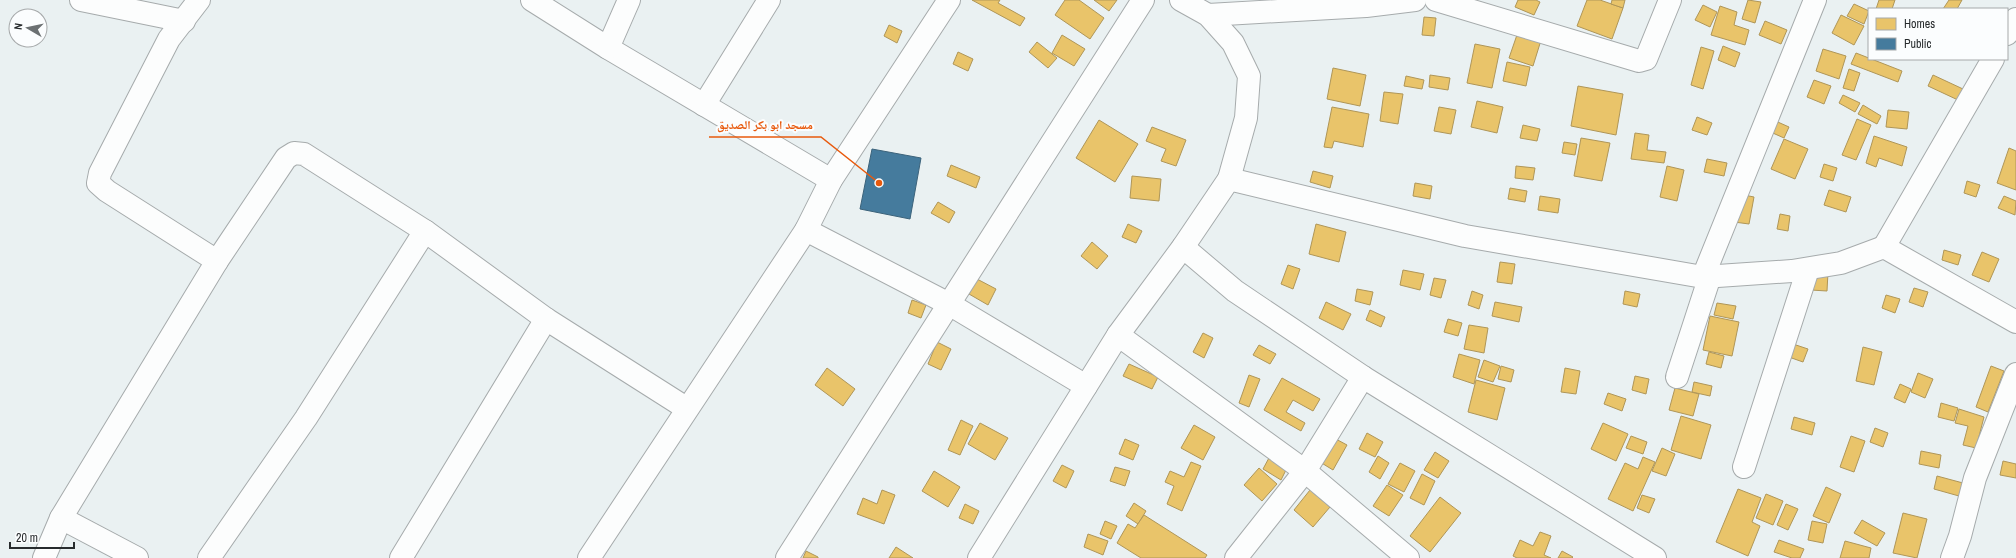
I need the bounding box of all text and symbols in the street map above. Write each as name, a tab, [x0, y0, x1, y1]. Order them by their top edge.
north arrow	[8, 8, 48, 48]
legend	[1868, 8, 2008, 60]
text: Homes	[1904, 16, 1935, 32]
text: N	[11, 22, 26, 31]
text: Public	[1904, 36, 1931, 52]
callout: مسجد ابو بكر الصديق	[709, 113, 821, 137]
text: مسجد ابو بكر الصديق	[717, 117, 813, 133]
scale bar	[10, 524, 74, 550]
text: 20 m	[16, 530, 38, 546]

